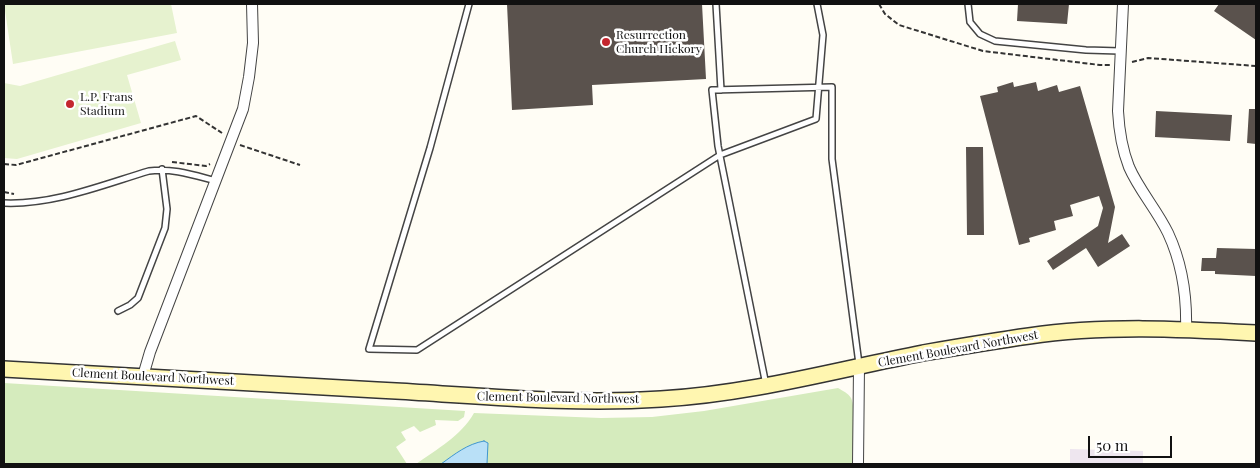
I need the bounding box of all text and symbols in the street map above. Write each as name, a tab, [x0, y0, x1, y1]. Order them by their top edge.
place label: Resurrection Church Hickory	[616, 28, 702, 56]
marker: Resurrection Church Hickory	[600, 36, 612, 48]
place label: L.P. Frans Stadium	[80, 90, 133, 118]
marker: L.P. Frans Stadium	[64, 98, 76, 110]
street label: Clement Boulevard Northwest	[877, 328, 1039, 370]
street label: Clement Boulevard Northwest	[72, 366, 234, 388]
street label: Clement Boulevard Northwest	[477, 389, 639, 407]
scale bar	[1090, 426, 1174, 458]
text: 50 m	[1096, 435, 1128, 455]

